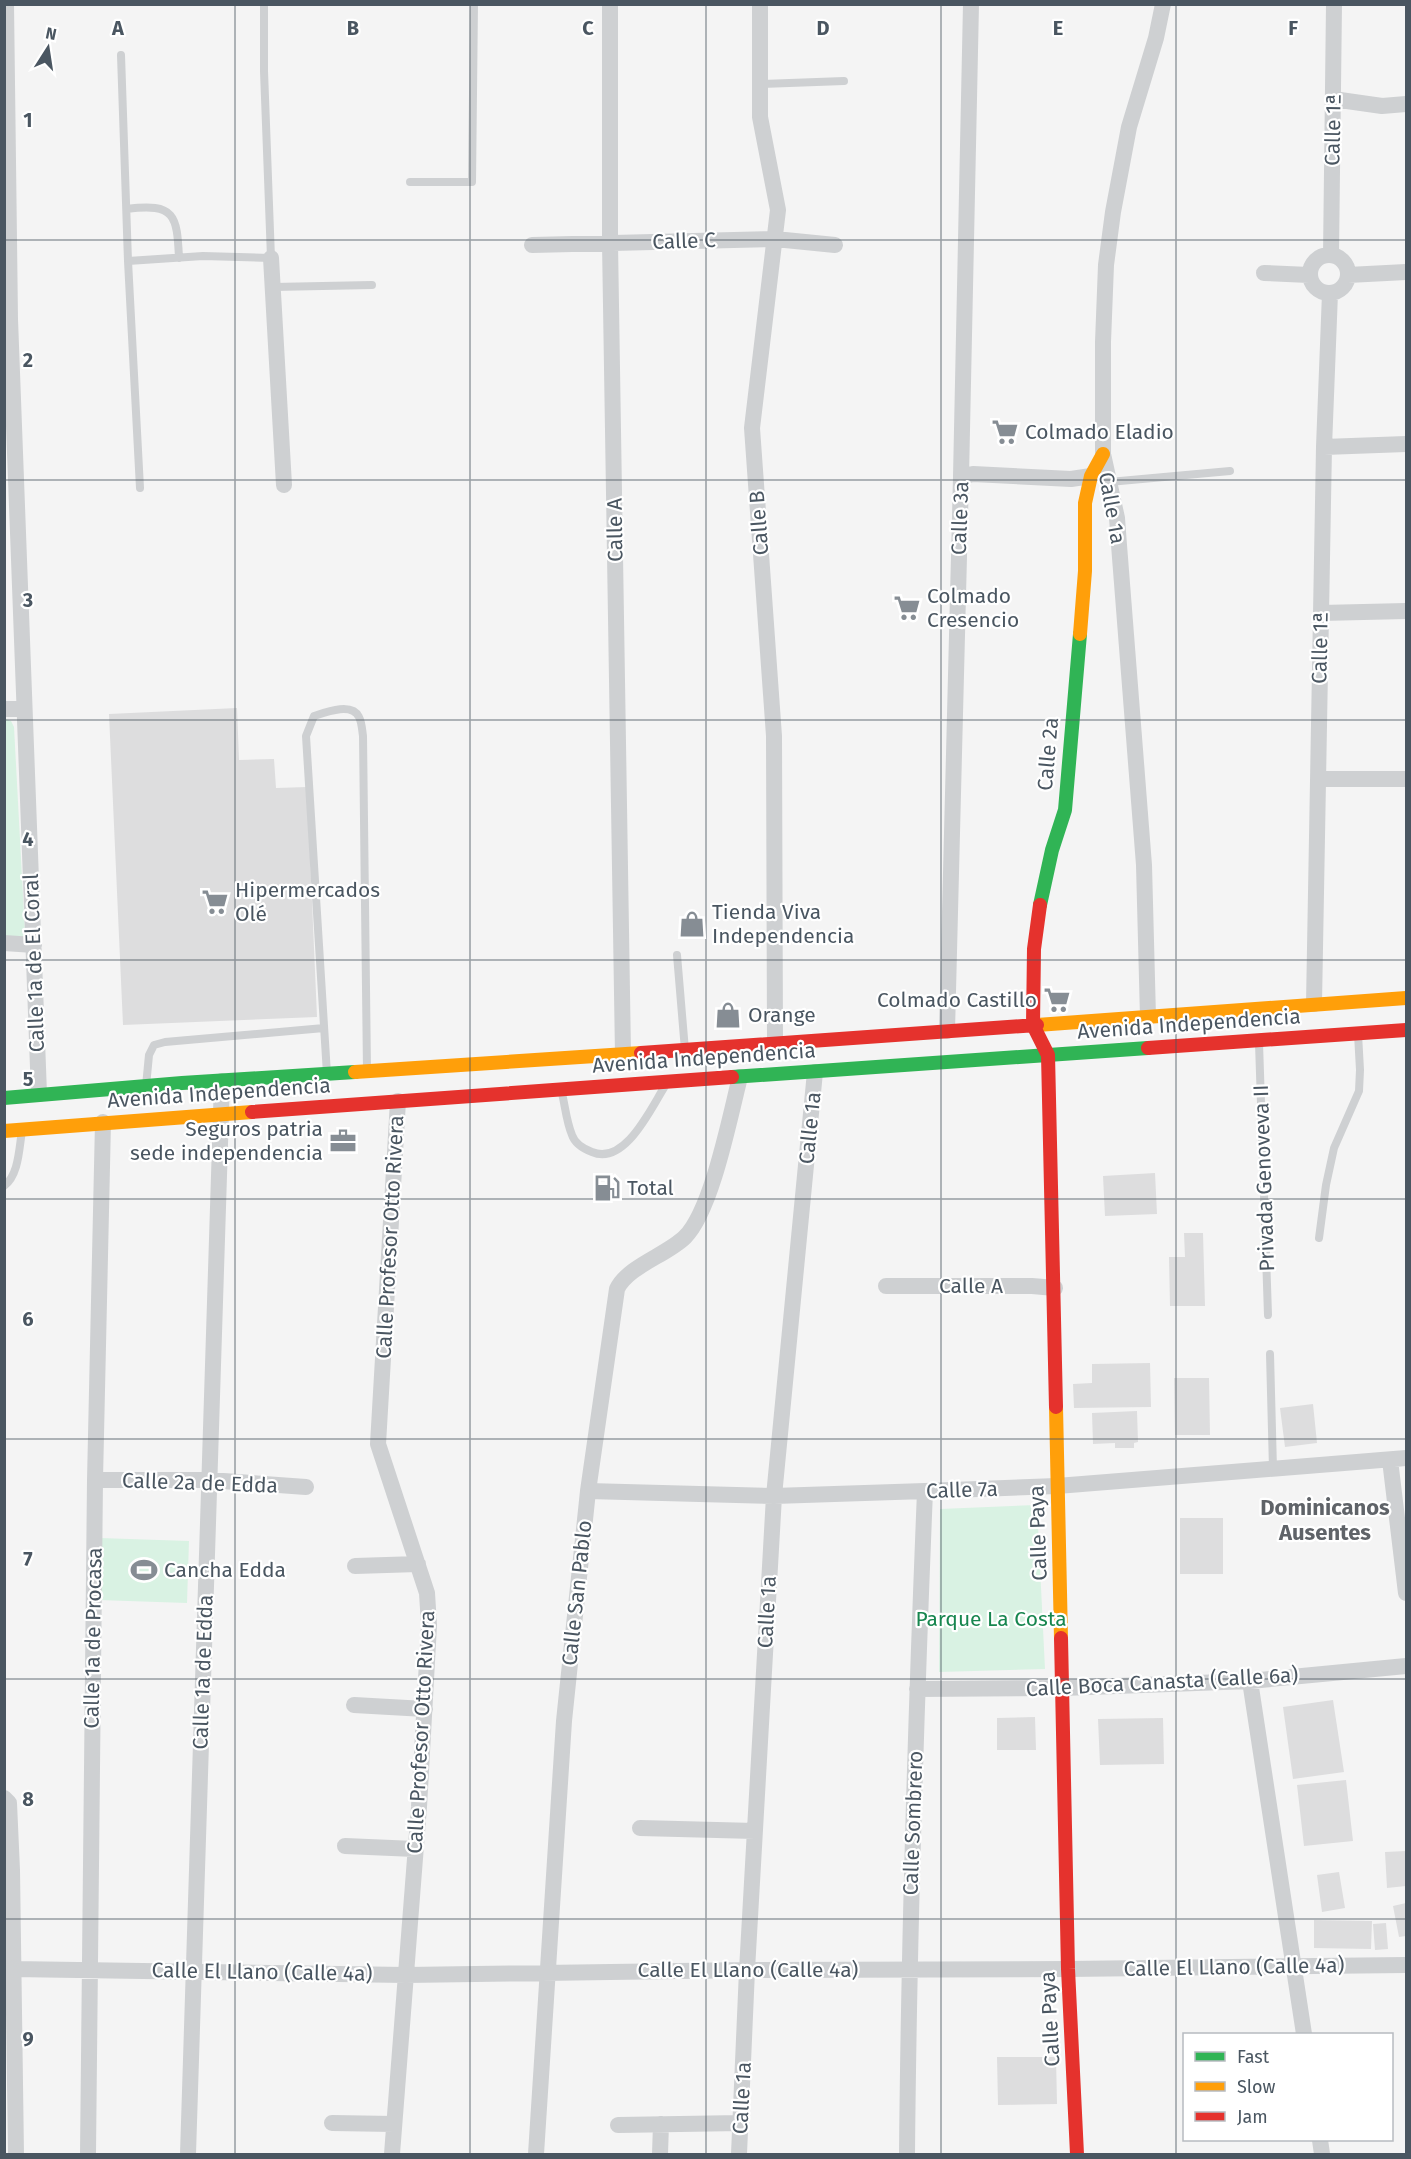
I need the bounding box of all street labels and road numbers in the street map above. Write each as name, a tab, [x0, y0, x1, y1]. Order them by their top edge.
street label: Calle 1ª	[1319, 94, 1347, 166]
street label: Calle C	[652, 227, 717, 255]
street label: Calle 1a	[1093, 470, 1131, 546]
street label: Calle 3a	[946, 481, 974, 555]
street label: Calle B	[744, 490, 774, 556]
street label: Calle A	[601, 498, 629, 562]
street label: Calle 1ª	[1306, 612, 1334, 684]
street label: Calle 2a	[1032, 716, 1064, 792]
street label: Calle 1a de El Coral	[18, 873, 50, 1053]
street label: Avenida Independencia	[1076, 1003, 1302, 1045]
street label: Avenida Independencia	[591, 1037, 817, 1079]
street label: Avenida Independencia	[106, 1072, 332, 1114]
street label: Privada Genoveva II	[1248, 1084, 1280, 1272]
street label: Calle 1a	[793, 1091, 827, 1165]
street label: Calle Profesor Otto Rivera	[371, 1115, 409, 1359]
street label: Calle A	[939, 1273, 1003, 1299]
street label: Calle 2a de Edda	[122, 1467, 278, 1499]
street label: Calle 7a	[926, 1476, 998, 1504]
street label: Calle Paya	[1023, 1485, 1053, 1581]
street label: Calle San Pablo	[556, 1519, 598, 1667]
street label: Calle 1a de Procasa	[78, 1547, 108, 1729]
street label: Calle 1a	[752, 1575, 782, 1649]
street label: Calle 1a de Edda	[187, 1594, 219, 1750]
street label: Calle Profesor Otto Rivera	[402, 1610, 440, 1854]
street label: Calle Boca Canasta (Calle 6a)	[1025, 1662, 1299, 1702]
street label: Calle Sombrero	[897, 1750, 929, 1896]
street label: Calle El Llano (Calle 4a)	[1123, 1952, 1345, 1982]
street label: Calle El Llano (Calle 4a)	[151, 1957, 373, 1987]
street label: Calle El Llano (Calle 4a)	[638, 1957, 858, 1983]
street label: Calle Paya	[1035, 1971, 1065, 2067]
street label: Calle 1a	[727, 2061, 757, 2135]

